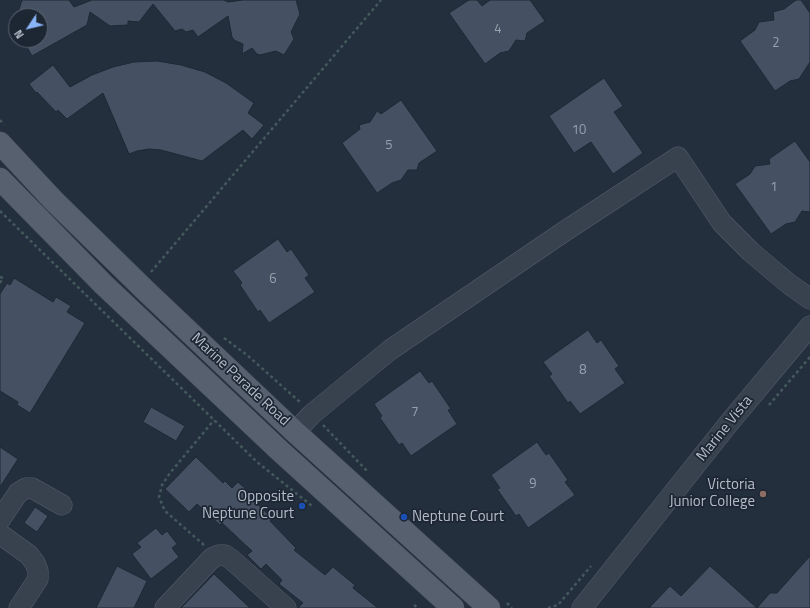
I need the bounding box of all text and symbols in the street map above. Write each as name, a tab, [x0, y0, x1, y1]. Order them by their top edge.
north arrow	[8, 8, 48, 48]
house number: 4	[494, 22, 502, 38]
text: N	[10, 27, 28, 42]
house number: 2	[772, 36, 780, 52]
house number: 10	[572, 123, 586, 139]
house number: 5	[385, 138, 393, 154]
house number: 1	[770, 180, 778, 196]
house number: 6	[269, 272, 277, 288]
street label: Marine Parade Road	[187, 330, 293, 430]
house number: 8	[579, 363, 587, 379]
street label: Marine Vista	[693, 393, 757, 465]
house number: 7	[411, 405, 419, 421]
place label: Victoria Junior College	[669, 476, 755, 511]
house number: 9	[529, 477, 537, 493]
place label: Opposite Neptune Court	[202, 488, 294, 523]
marker: Victoria Junior College	[758, 489, 768, 499]
marker: Opposite Neptune Court	[297, 501, 307, 511]
place label: Neptune Court	[412, 508, 504, 526]
marker: Neptune Court	[399, 512, 409, 522]

